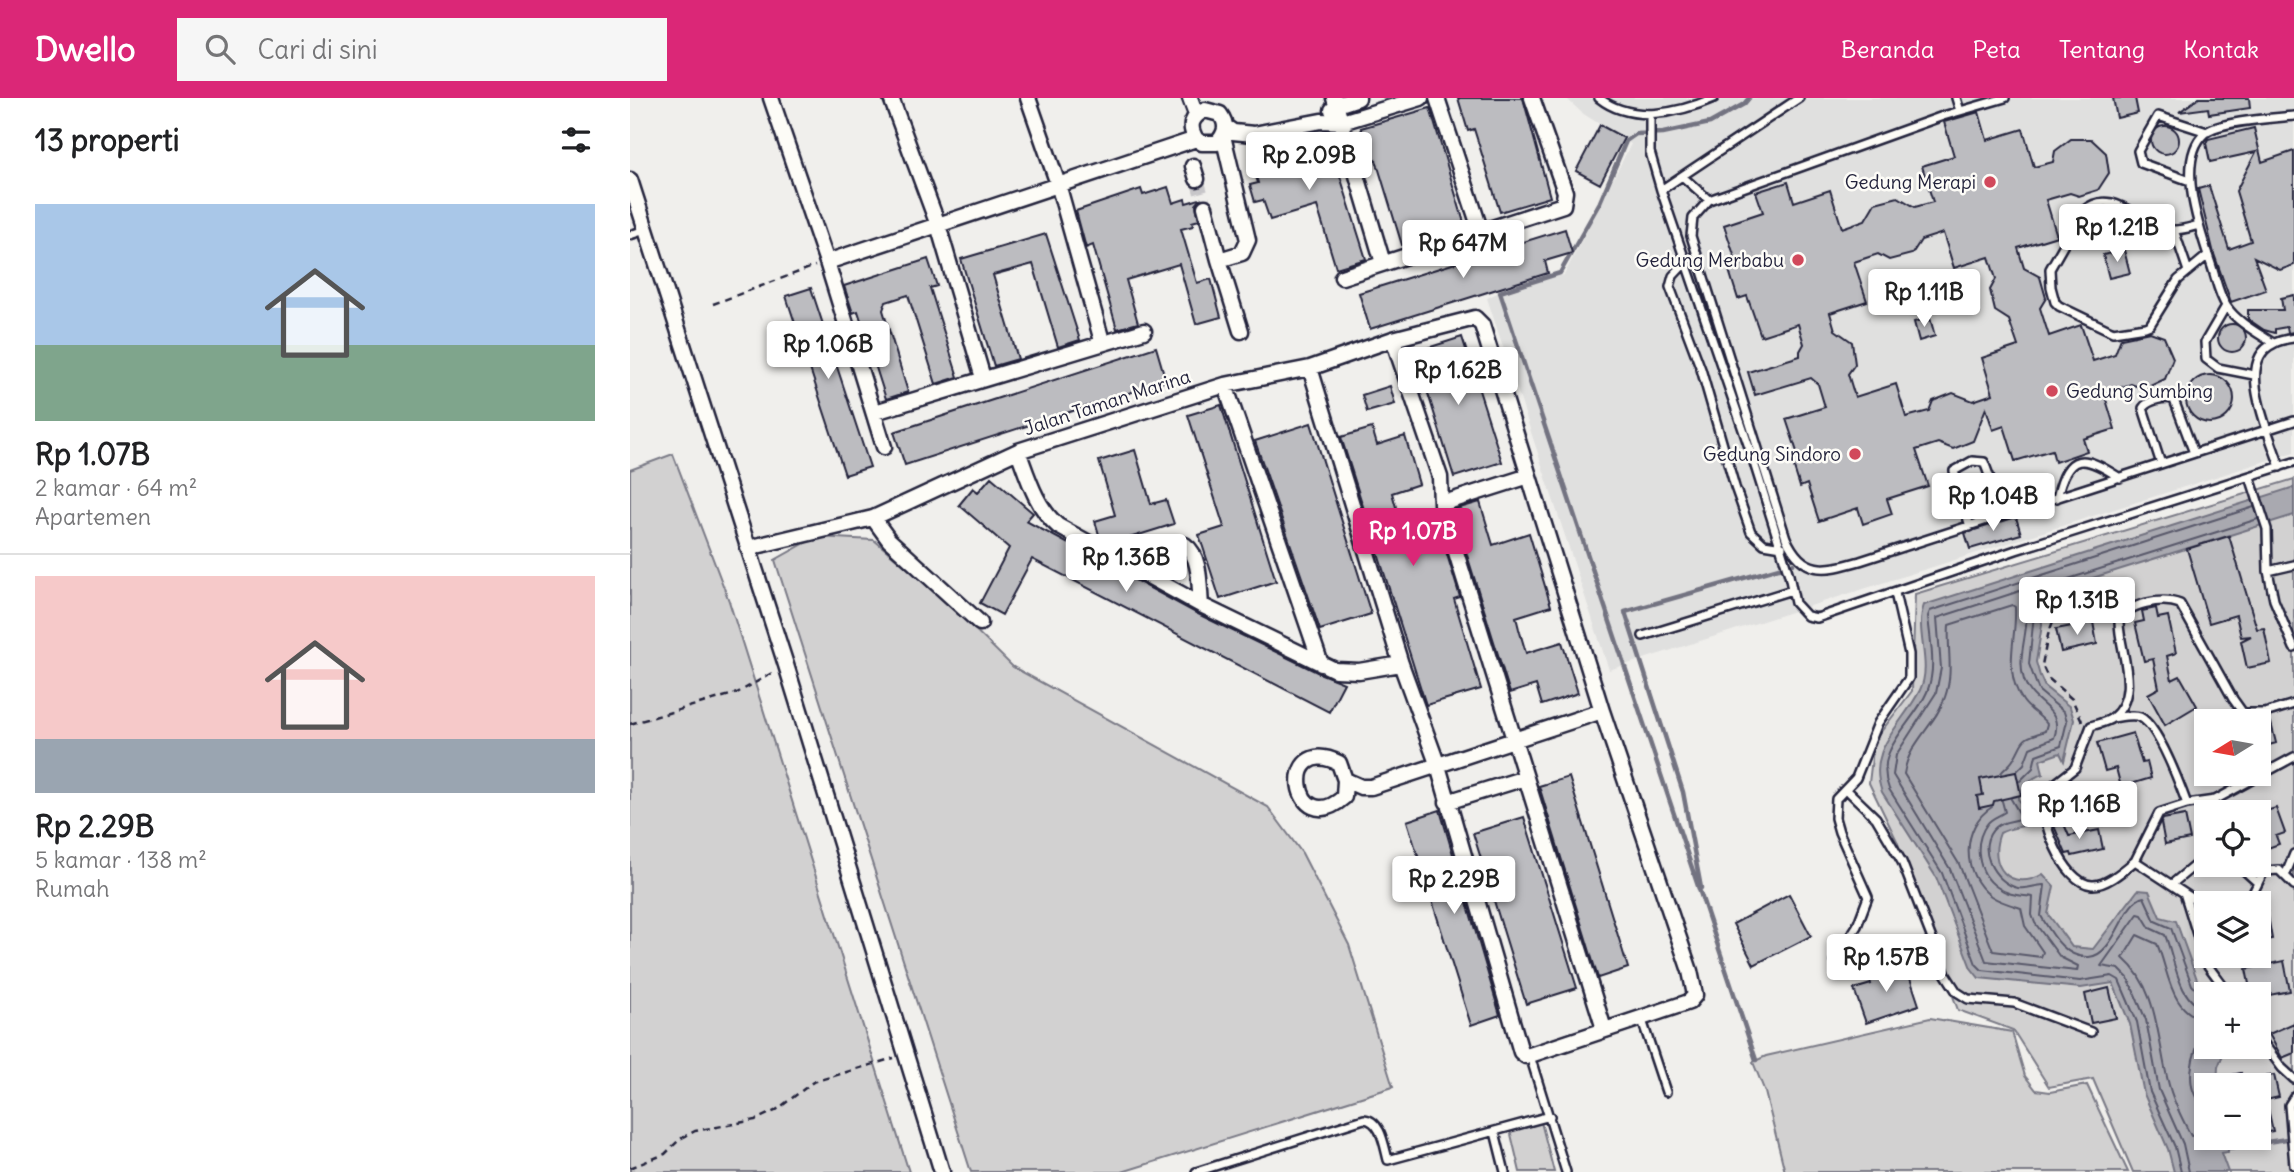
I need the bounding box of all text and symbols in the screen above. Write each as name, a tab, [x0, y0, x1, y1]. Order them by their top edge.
search box	[177, 18, 667, 81]
text: Dwello	[35, 28, 135, 70]
icon: search	[201, 30, 239, 68]
text: Cari di sini	[257, 33, 378, 66]
text: Beranda	[1841, 34, 1934, 64]
text: Peta	[1972, 34, 2021, 64]
text: Tentang	[2059, 34, 2145, 64]
text: Kontak	[2183, 34, 2259, 64]
text: 13 properti	[35, 121, 179, 159]
icon: filters	[557, 121, 595, 159]
pin: Rp 2.09B	[1237, 132, 1381, 192]
text: Rp 2.09B	[1262, 140, 1356, 169]
place label: Gedung Merapi	[1845, 170, 1976, 194]
marker: Gedung Merapi	[1982, 174, 1998, 190]
pin: Rp 1.21B	[2045, 204, 2189, 264]
text: Rp 1.21B	[2075, 212, 2159, 241]
pin: Rp 647M	[1398, 220, 1528, 280]
text: Rp 647M	[1418, 228, 1508, 257]
place label: Gedung Merbabu	[1635, 248, 1784, 272]
icon: home	[252, 250, 378, 376]
marker: Gedung Merbabu	[1790, 252, 1806, 268]
pin: Rp 1.11B	[1852, 270, 1996, 329]
text: Rp 1.11B	[1884, 277, 1964, 306]
pin: Rp 1.06B	[756, 322, 900, 381]
text: Rp 1.06B	[783, 329, 873, 358]
pin: Rp 1.62B	[1386, 348, 1530, 407]
text: Rp 1.62B	[1414, 355, 1502, 384]
street label: Jalan Taman Marina	[1021, 364, 1193, 440]
place label: Gedung Sumbing	[2066, 379, 2213, 403]
marker: Gedung Sumbing	[2044, 383, 2060, 399]
text: Rp 1.07B	[35, 435, 150, 473]
place label: Gedung Sindoro	[1703, 442, 1841, 466]
marker: Gedung Sindoro	[1847, 446, 1863, 462]
text: 2 kamar · 64 m²	[35, 473, 197, 502]
pin: Rp 1.04B	[1921, 474, 2065, 533]
text: Rp 1.04B	[1948, 481, 2038, 510]
text: Apartemen	[35, 502, 151, 531]
pin: Rp 1.07B	[1341, 508, 1485, 568]
text: Rp 1.07B	[1369, 516, 1457, 545]
pin: Rp 1.36B	[1054, 534, 1198, 594]
text: Rp 1.36B	[1082, 542, 1170, 571]
pin: Rp 1.31B	[2005, 578, 2149, 637]
text: Rp 1.31B	[2035, 585, 2119, 614]
icon: home	[252, 622, 378, 748]
north arrow	[2194, 709, 2272, 786]
map controls	[2194, 709, 2271, 1150]
pin: Rp 1.16B	[2007, 782, 2151, 841]
text: Rp 1.16B	[2037, 789, 2121, 818]
button: locate	[2194, 800, 2271, 877]
text: Rp 2.29B	[35, 807, 154, 845]
text: 5 kamar · 138 m²	[35, 845, 207, 874]
pin: Rp 2.29B	[1382, 856, 1526, 916]
text: Rp 2.29B	[1408, 864, 1500, 893]
text: Rumah	[35, 874, 110, 903]
button: layers	[2194, 891, 2271, 968]
pin: Rp 1.57B	[1814, 934, 1958, 994]
text: Rp 1.57B	[1843, 942, 1929, 971]
button: +	[2194, 982, 2271, 1059]
button: −	[2194, 1073, 2271, 1150]

